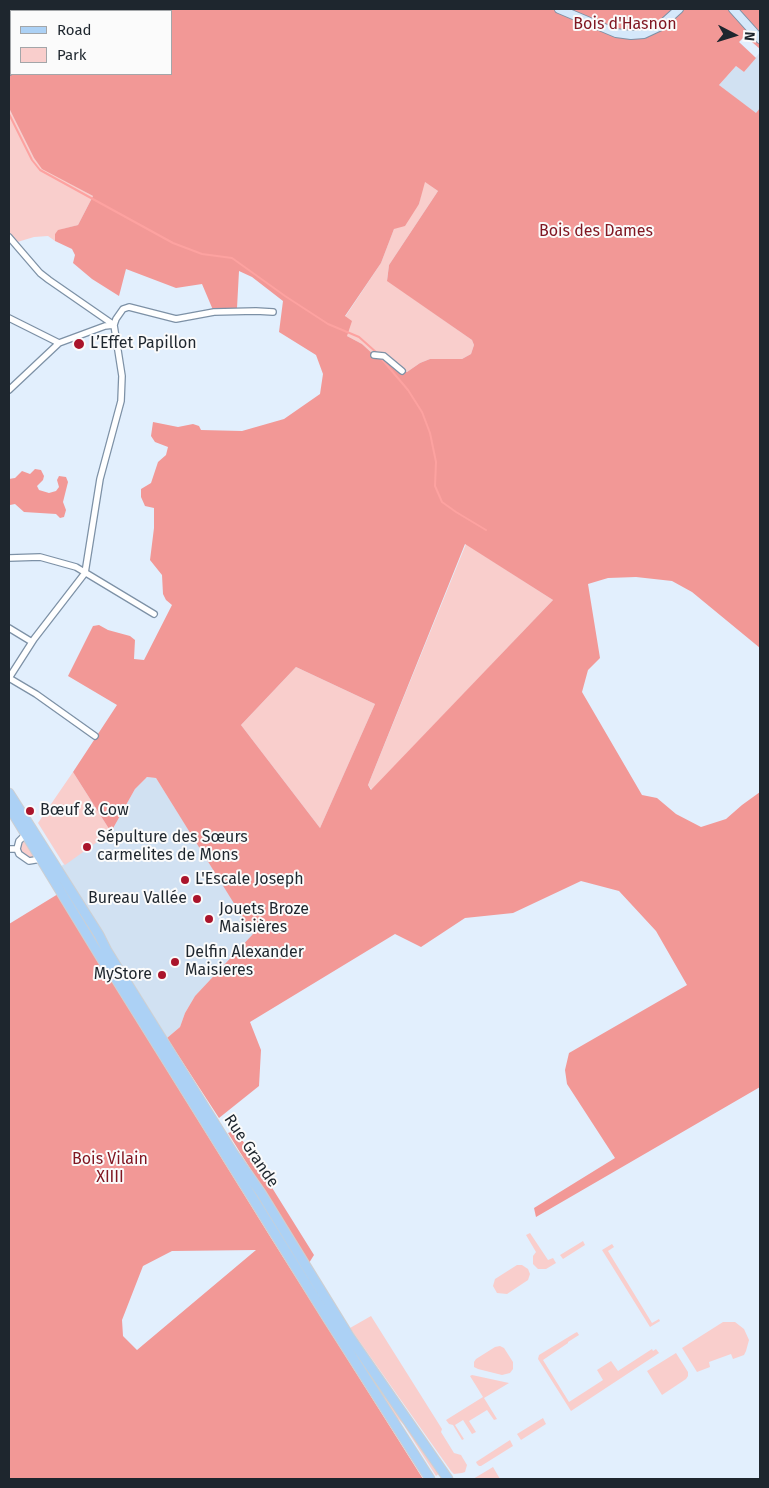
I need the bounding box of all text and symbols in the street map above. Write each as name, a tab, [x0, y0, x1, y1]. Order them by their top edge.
legend	[10, 10, 172, 75]
north arrow	[709, 10, 759, 60]
park label: Bois d'Hasnon	[573, 15, 677, 35]
text: Road	[57, 21, 92, 39]
text: N	[741, 31, 758, 42]
text: Park	[57, 46, 87, 64]
park label: Bois des Dames	[539, 222, 653, 242]
place label: L’Effet Papillon	[90, 334, 197, 354]
marker: L’Effet Papillon	[72, 337, 86, 351]
place label: Bœuf & Cow	[40, 801, 129, 821]
marker: Bœuf & Cow	[24, 805, 36, 817]
place label: Sépulture des Sœurs carmelites de Mons	[97, 828, 248, 866]
marker: Sépulture des Sœurs carmelites de Mons	[81, 841, 93, 853]
place label: L'Escale Joseph	[195, 870, 304, 890]
marker: L'Escale Joseph	[179, 874, 191, 886]
place label: Bureau Vallée	[88, 889, 187, 909]
marker: Bureau Vallée	[191, 893, 203, 905]
place label: Jouets Broze Maisières	[219, 900, 309, 938]
marker: Jouets Broze Maisières	[203, 913, 215, 925]
place label: Delfin Alexander Maisieres	[185, 943, 304, 981]
marker: Delfin Alexander Maisieres	[169, 956, 181, 968]
place label: MyStore	[94, 965, 152, 985]
marker: MyStore	[156, 969, 168, 981]
street label: Rue Grande	[220, 1111, 282, 1191]
park label: Bois Vilain XIIII	[72, 1150, 148, 1188]

